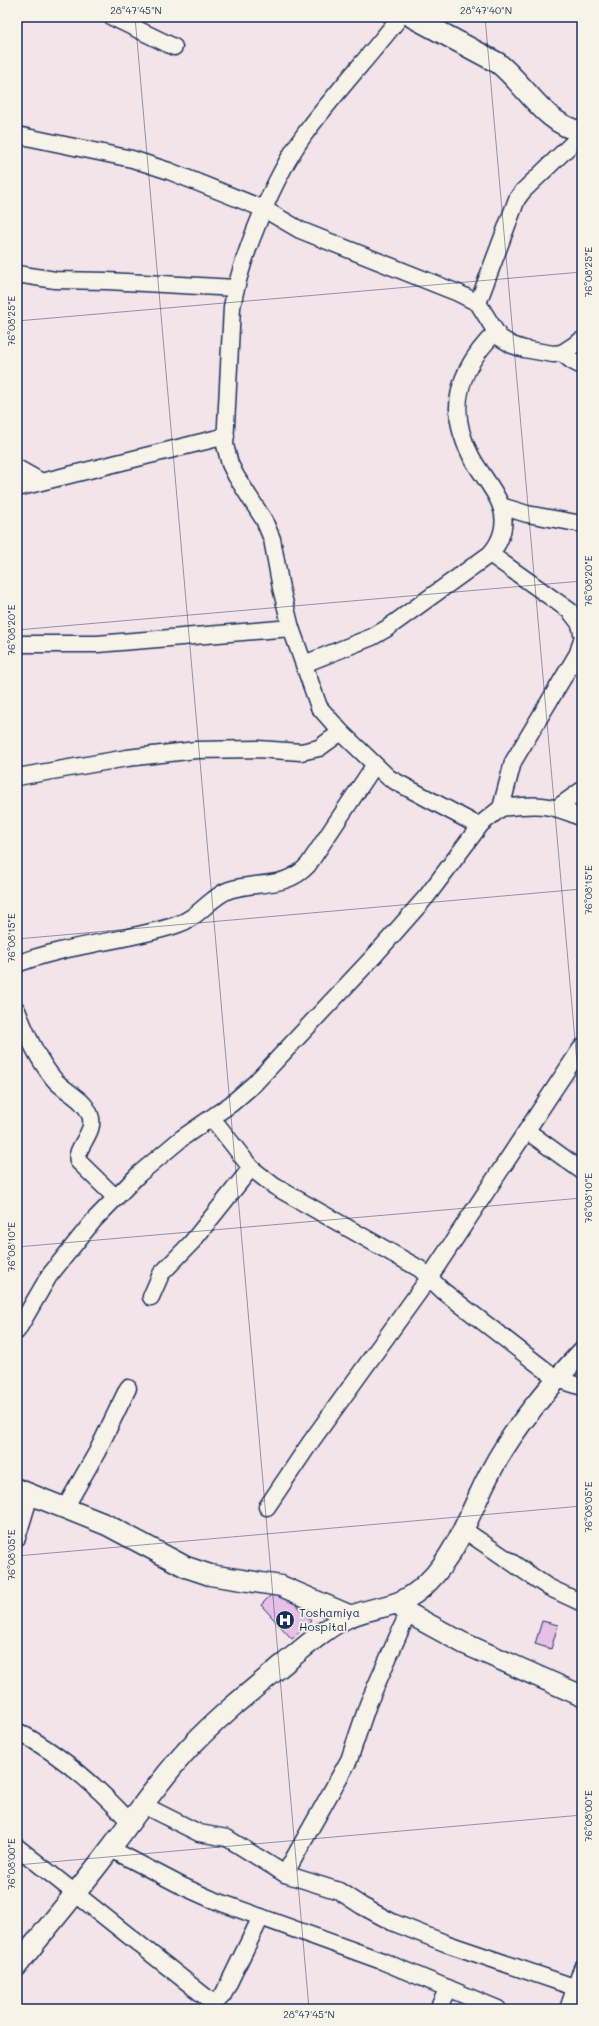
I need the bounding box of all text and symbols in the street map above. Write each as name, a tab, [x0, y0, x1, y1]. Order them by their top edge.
text: 28°47'45"N	[110, 3, 162, 17]
text: 28°47'40"N	[460, 3, 512, 17]
text: 76°08'25"E	[581, 246, 595, 297]
text: 76°08'25"E	[4, 295, 18, 346]
text: 76°08'20"E	[581, 555, 595, 606]
text: 76°08'20"E	[4, 604, 18, 655]
text: 76°08'15"E	[581, 865, 595, 915]
text: 76°08'15"E	[4, 913, 18, 963]
text: 76°08'10"E	[581, 1173, 595, 1223]
text: 76°08'10"E	[4, 1222, 18, 1272]
text: 76°08'05"E	[581, 1481, 595, 1533]
text: 76°08'05"E	[4, 1529, 18, 1581]
place label: Toshamiya Hospital	[299, 1604, 360, 1634]
hospital icon: Toshamiya Hospital	[274, 1609, 296, 1631]
text: 76°08'00"E	[581, 1790, 595, 1842]
text: 76°08'00"E	[4, 1838, 18, 1890]
text: 28°47'45"N	[283, 2007, 335, 2021]

